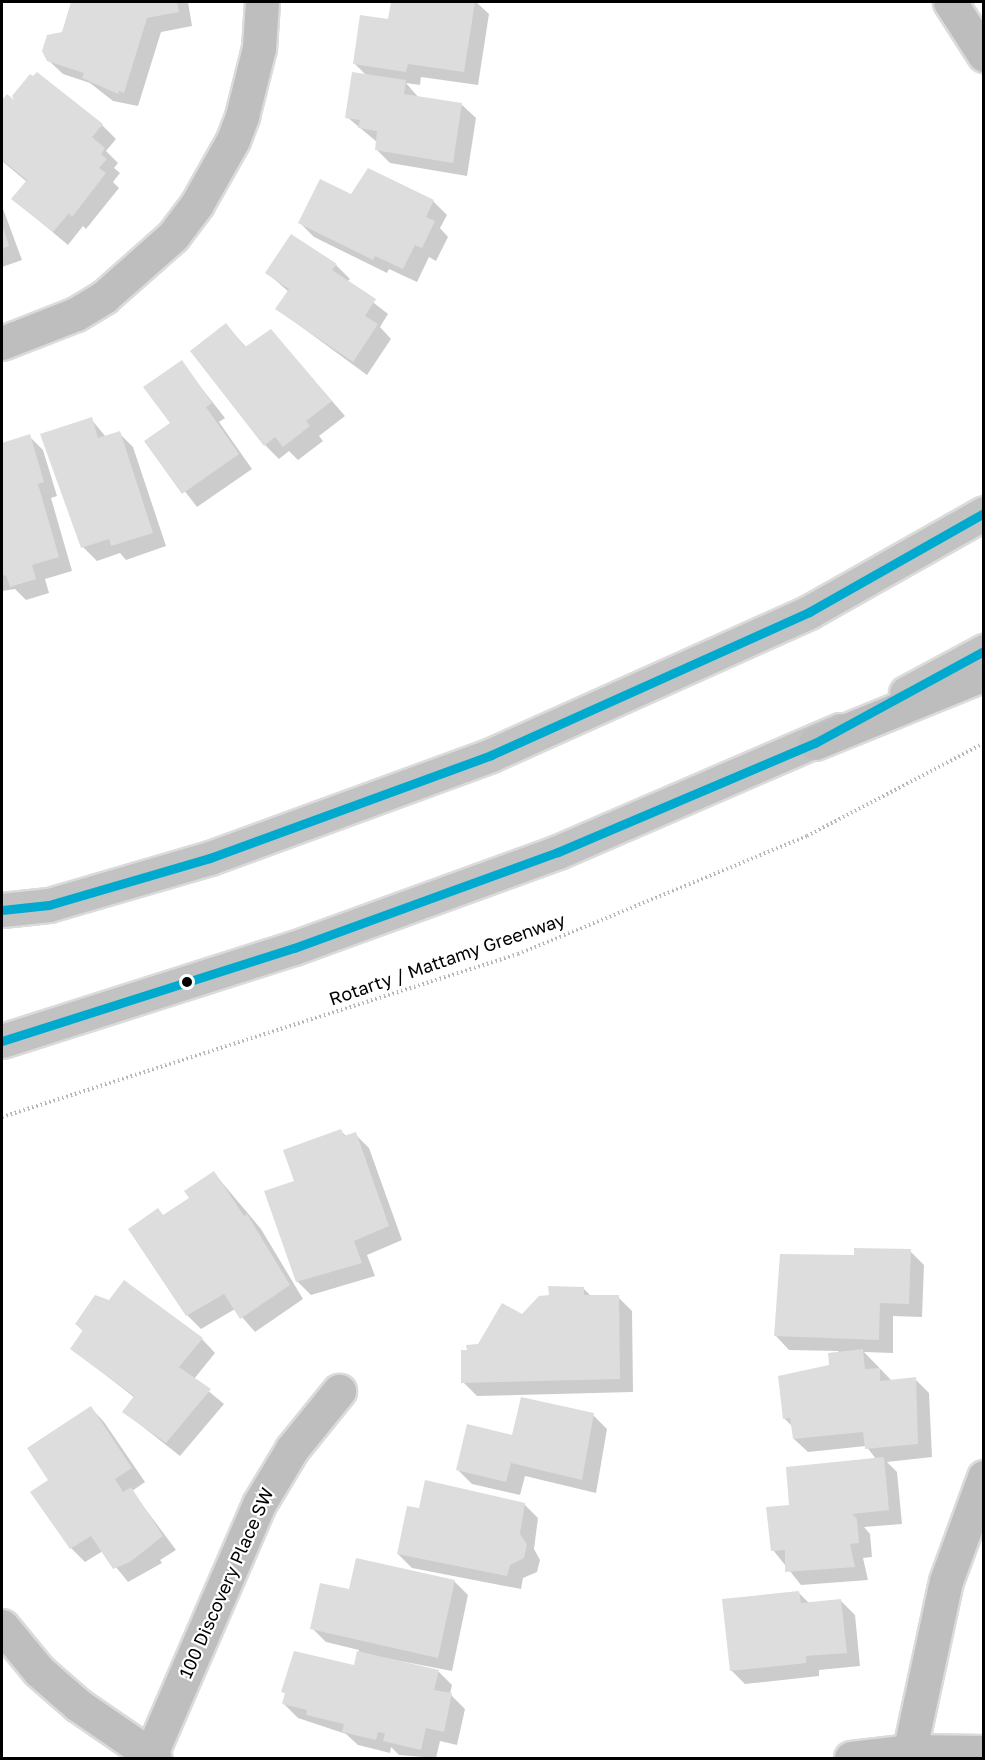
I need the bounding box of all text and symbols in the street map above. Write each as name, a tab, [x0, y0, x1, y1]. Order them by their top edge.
street label: Rotarty / Mattamy Greenway	[326, 908, 568, 1010]
unlabelled marker	[181, 976, 193, 988]
street label: 100 Discovery Place SW	[174, 1484, 278, 1682]

